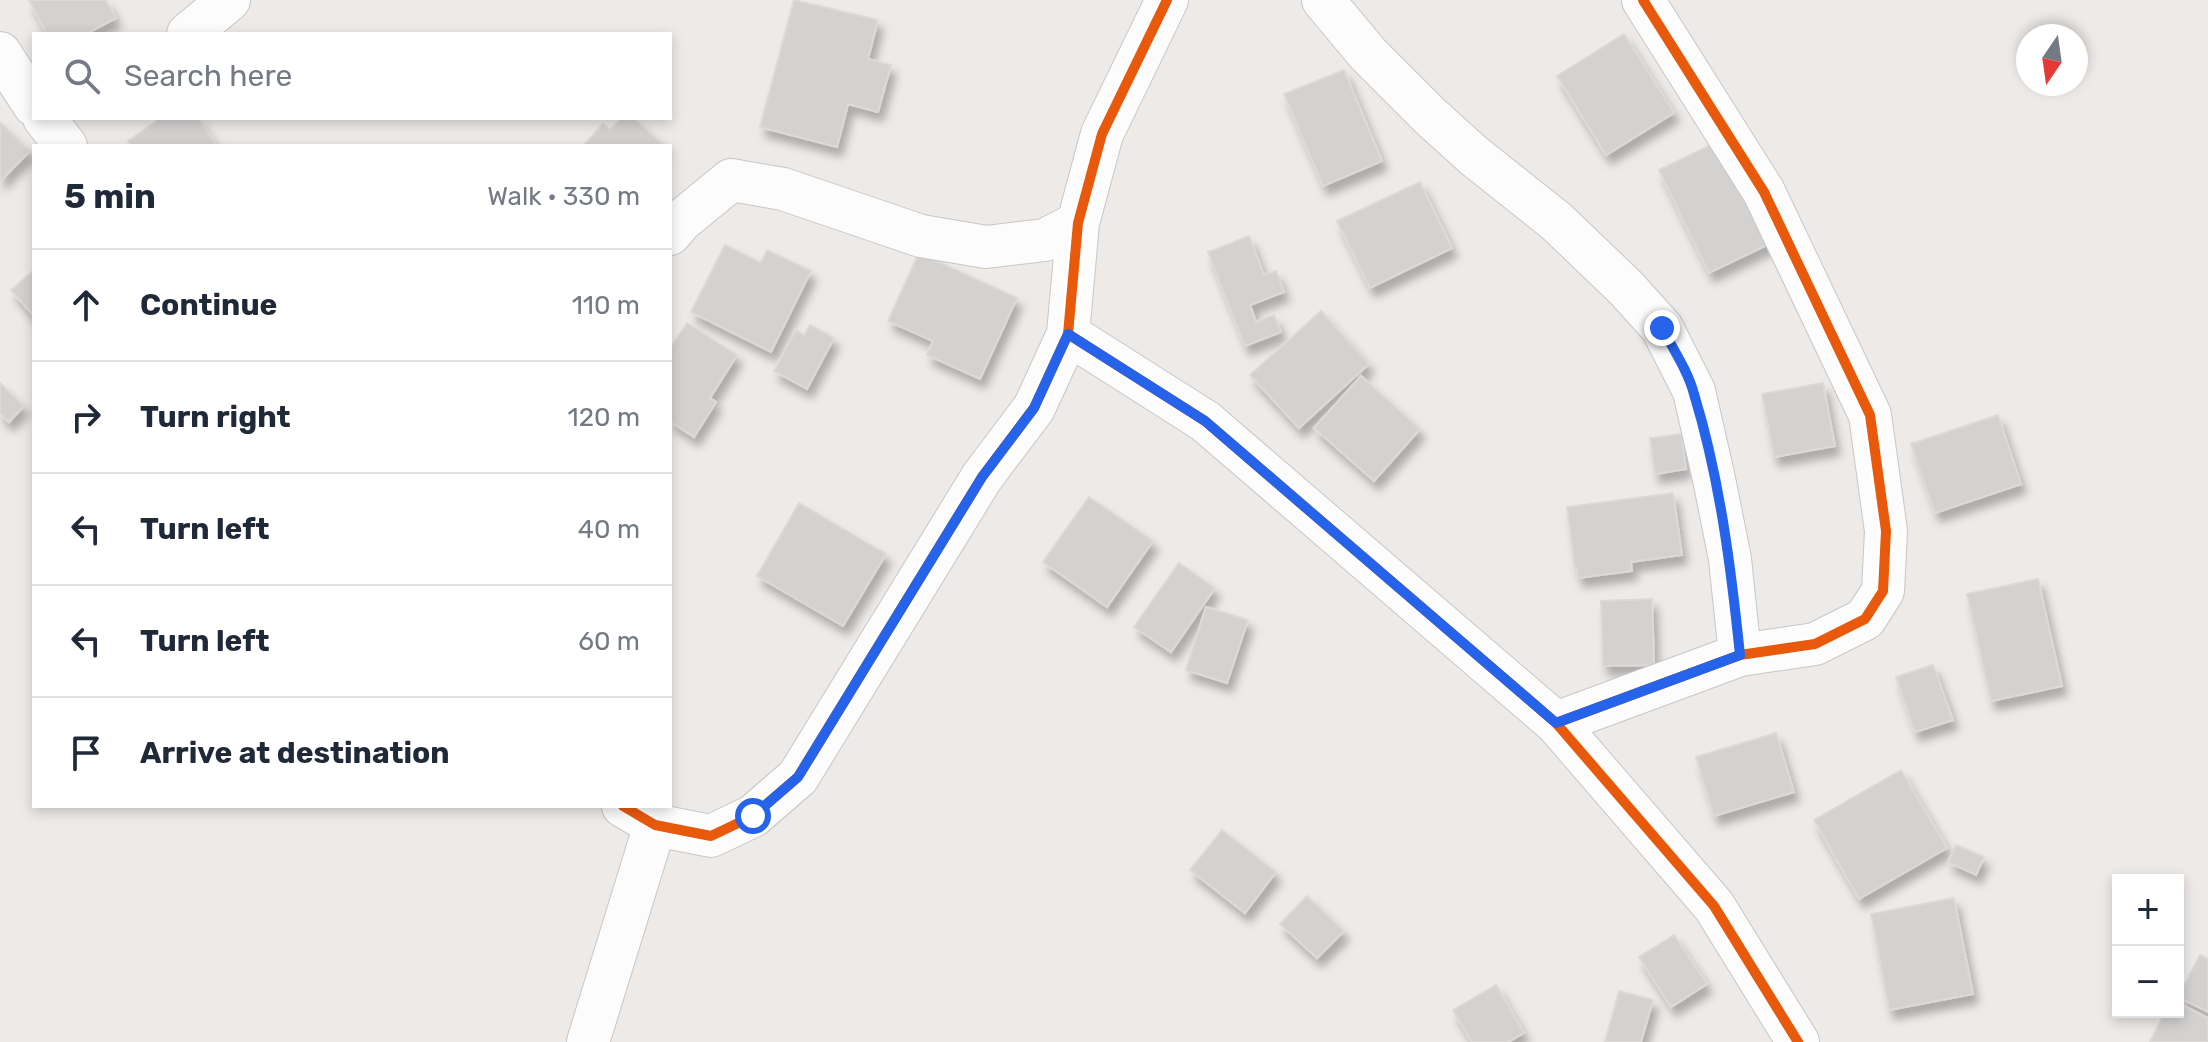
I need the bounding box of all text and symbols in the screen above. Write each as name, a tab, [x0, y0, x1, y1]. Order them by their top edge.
north arrow	[2016, 24, 2088, 96]
search box	[32, 32, 672, 120]
icon: search	[60, 54, 104, 98]
text: Search here	[124, 58, 292, 94]
text: 5 min	[64, 176, 156, 217]
text: Walk · 330 m	[487, 181, 640, 212]
icon: ahead	[64, 283, 108, 327]
text: Continue	[140, 287, 277, 323]
text: 110 m	[572, 290, 640, 321]
route end	[1644, 310, 1680, 346]
icon: right	[64, 395, 108, 439]
text: Turn right	[140, 399, 291, 435]
text: 120 m	[568, 402, 640, 433]
icon: left	[64, 507, 108, 551]
text: Turn left	[140, 511, 270, 547]
text: 40 m	[578, 514, 640, 545]
icon: left	[64, 619, 108, 663]
text: Turn left	[140, 623, 270, 659]
text: 60 m	[578, 626, 640, 657]
icon: arrive	[64, 731, 108, 775]
text: Arrive at destination	[140, 735, 450, 771]
route start	[735, 798, 771, 834]
map controls	[2112, 874, 2184, 1018]
button: +	[2112, 874, 2184, 946]
button: −	[2112, 946, 2184, 1018]

